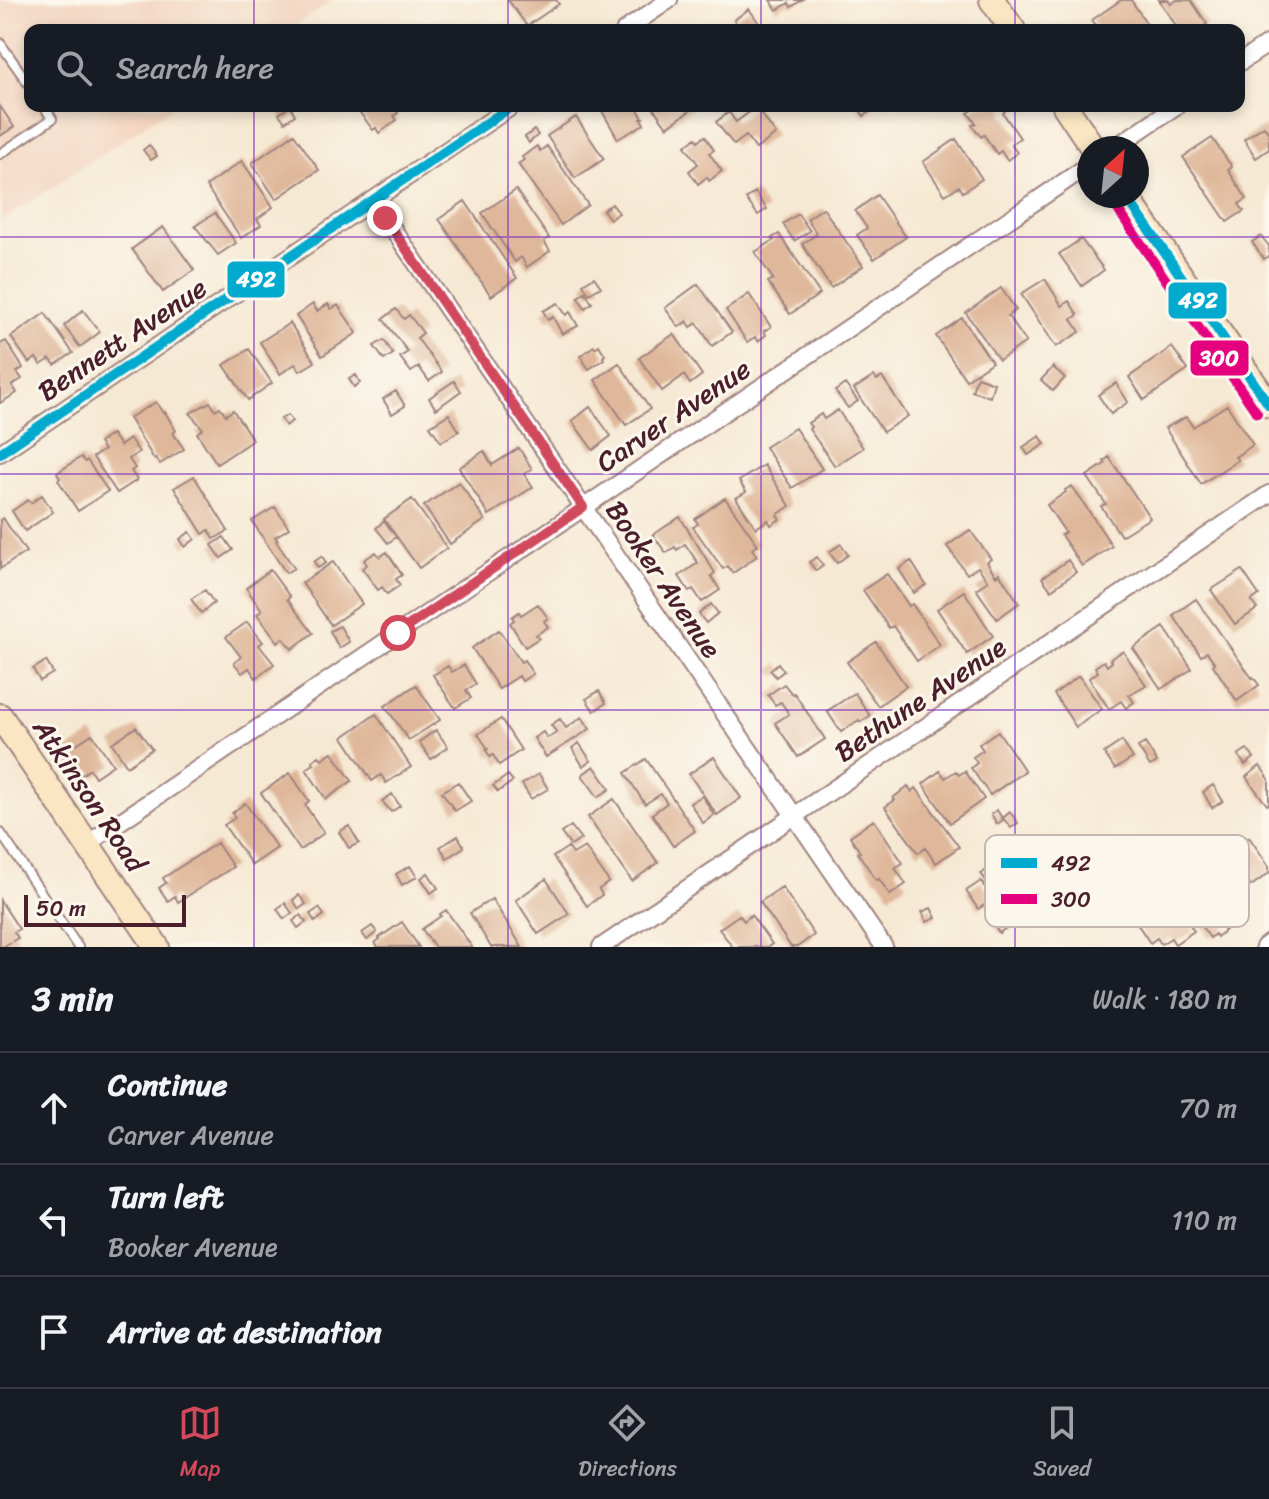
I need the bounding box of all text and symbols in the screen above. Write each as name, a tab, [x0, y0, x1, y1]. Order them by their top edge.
search box	[24, 24, 1245, 112]
text: Search here	[116, 41, 274, 95]
icon: search	[52, 46, 96, 90]
north arrow	[1077, 136, 1149, 208]
route end	[367, 200, 403, 236]
line badge: 492	[226, 260, 286, 299]
text: 492	[235, 260, 276, 299]
street label: Bennett Avenue	[27, 264, 217, 415]
line badge: 492	[1167, 281, 1228, 320]
text: 492	[1177, 281, 1218, 320]
line badge: 300	[1189, 339, 1250, 377]
text: 300	[1198, 339, 1239, 378]
street label: Carver Avenue	[586, 345, 761, 486]
street label: Booker Avenue	[592, 490, 735, 669]
route start	[380, 615, 416, 651]
street label: Bethune Avenue	[824, 623, 1017, 775]
street label: Atkinson Road	[19, 707, 161, 884]
legend	[985, 835, 1249, 927]
text: 492	[1051, 844, 1091, 883]
text: 300	[1051, 880, 1091, 919]
text: 50 m	[36, 889, 86, 928]
scale bar	[24, 891, 186, 927]
text: 3 min	[32, 969, 113, 1029]
text: Walk · 180 m	[1092, 976, 1237, 1022]
text: Continue	[108, 1058, 227, 1112]
text: 70 m	[1179, 1085, 1237, 1131]
icon: ahead	[32, 1086, 76, 1130]
text: Carver Avenue	[108, 1112, 274, 1158]
text: Turn left	[108, 1170, 224, 1224]
text: 110 m	[1172, 1197, 1237, 1243]
icon: left	[32, 1198, 76, 1242]
text: Booker Avenue	[108, 1224, 278, 1270]
text: Arrive at destination	[108, 1305, 382, 1359]
icon: arrive	[32, 1310, 76, 1354]
tab: Map	[178, 1401, 222, 1488]
tab: Directions	[578, 1401, 677, 1488]
tab: Saved	[1033, 1401, 1091, 1488]

